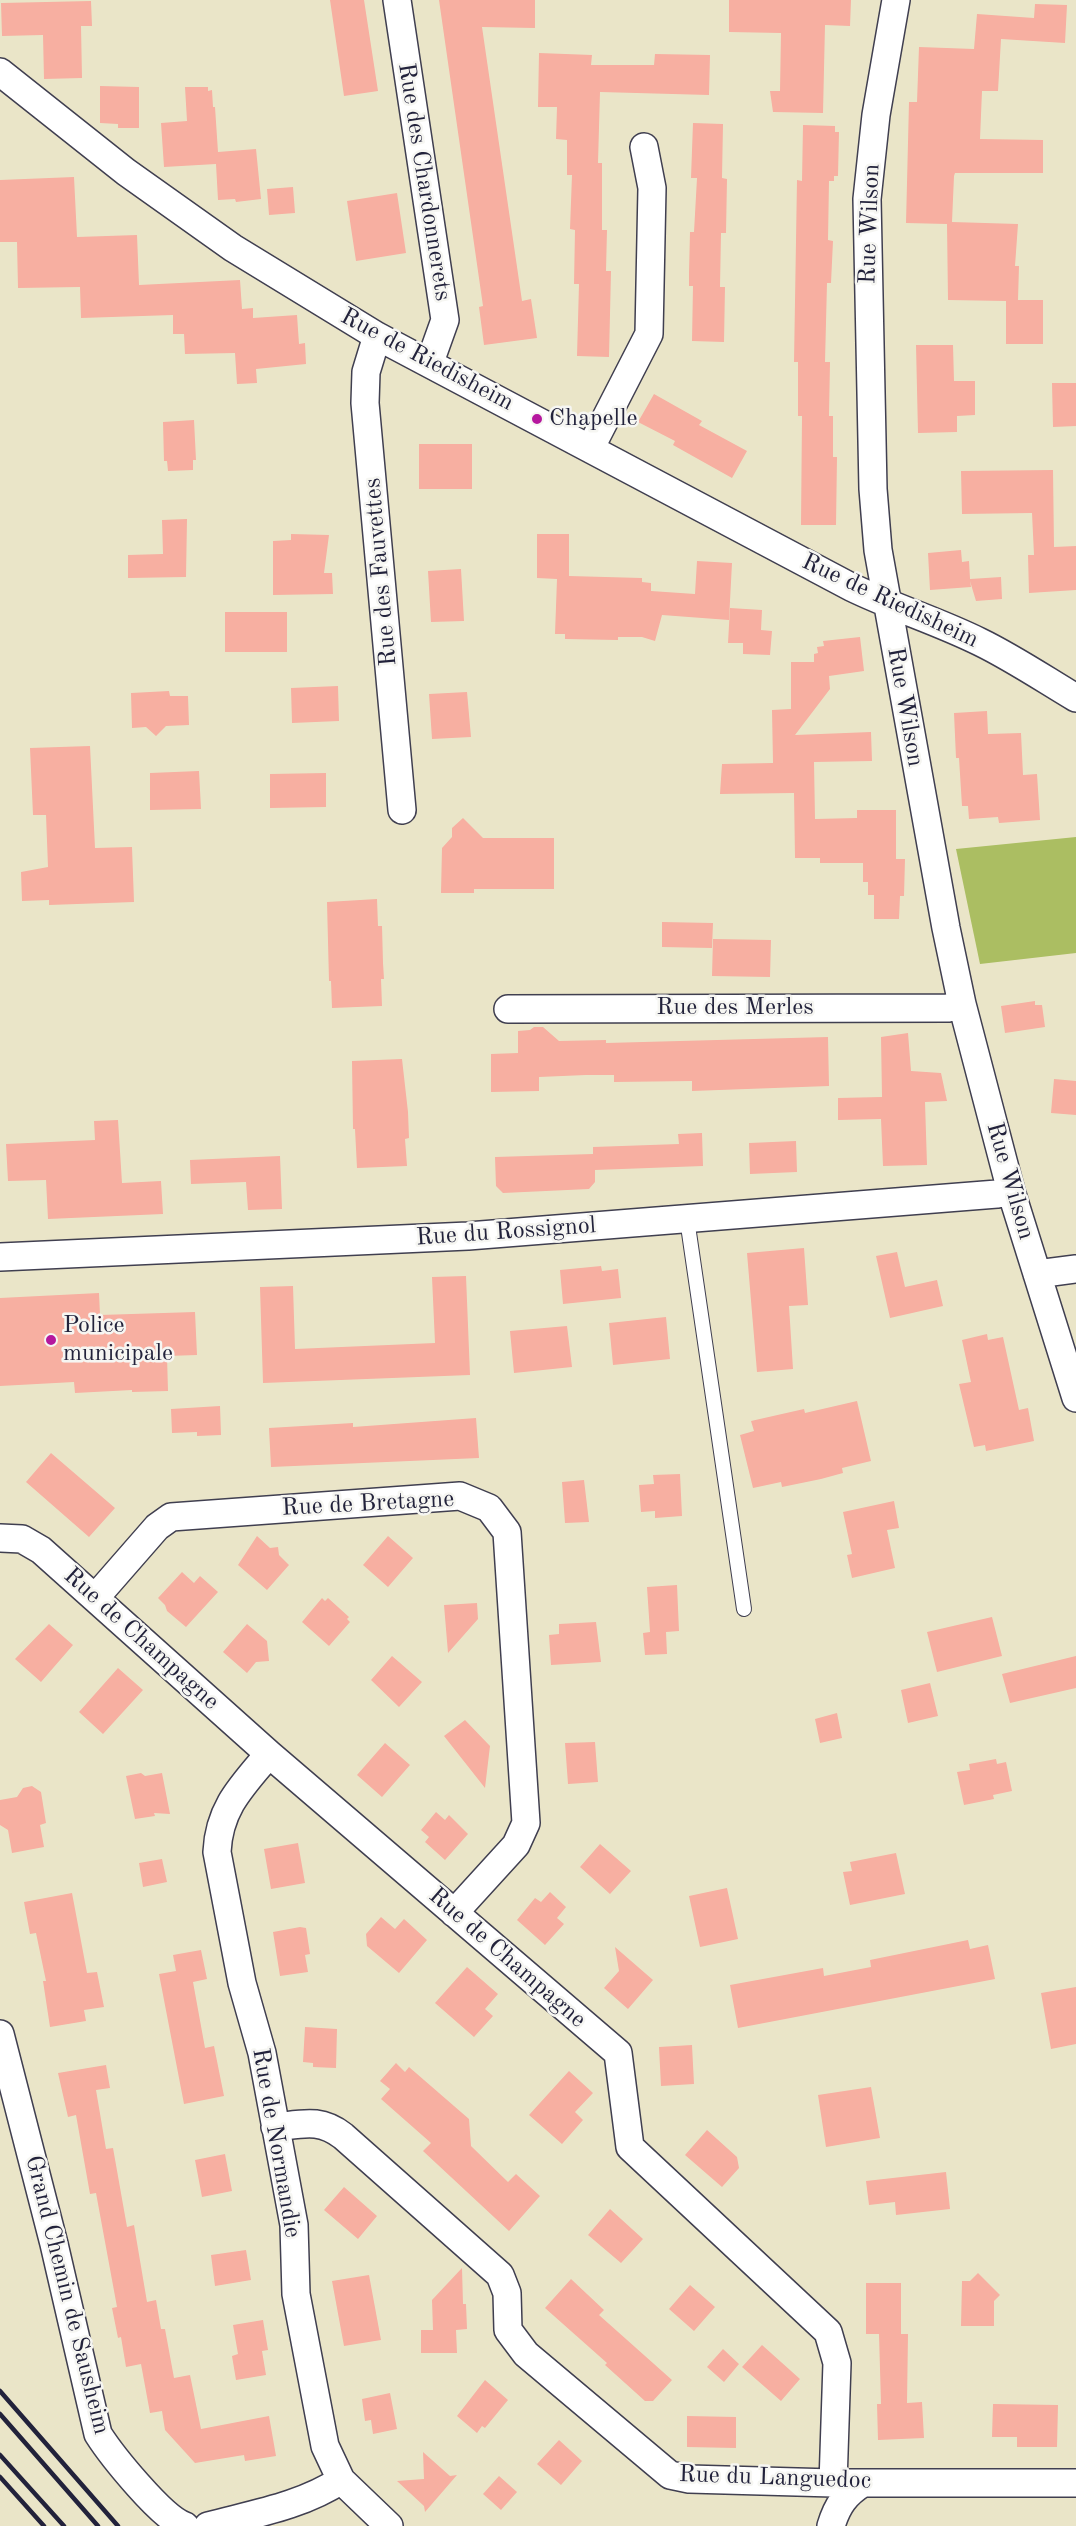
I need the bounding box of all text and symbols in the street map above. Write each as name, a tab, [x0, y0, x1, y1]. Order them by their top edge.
street label: Rue des Chardonnerets	[391, 61, 457, 303]
street label: Rue Wilson	[854, 163, 886, 285]
street label: Rue de Riedisheim	[336, 302, 518, 418]
place label: Chapelle	[549, 405, 637, 433]
marker: Chapelle	[530, 412, 544, 426]
street label: Rue des Fauvettes	[358, 477, 404, 667]
street label: Rue de Riedisheim	[797, 547, 983, 655]
street label: Rue Wilson	[880, 645, 930, 769]
street label: Rue des Merles	[656, 994, 814, 1022]
street label: Rue Wilson	[980, 1119, 1040, 1243]
street label: Rue du Rossignol	[415, 1211, 597, 1253]
place label: Police municipale	[63, 1312, 173, 1368]
marker: Police municipale	[44, 1333, 58, 1347]
street label: Rue de Bretagne	[281, 1485, 455, 1523]
street label: Rue de Champagne	[57, 1562, 225, 1716]
street label: Rue de Champagne	[422, 1882, 592, 2034]
street label: Rue de Normandie	[245, 2046, 307, 2240]
street label: Grand Chemin de Sausheim	[18, 2153, 116, 2437]
street label: Rue du Languedoc	[678, 2460, 872, 2496]

